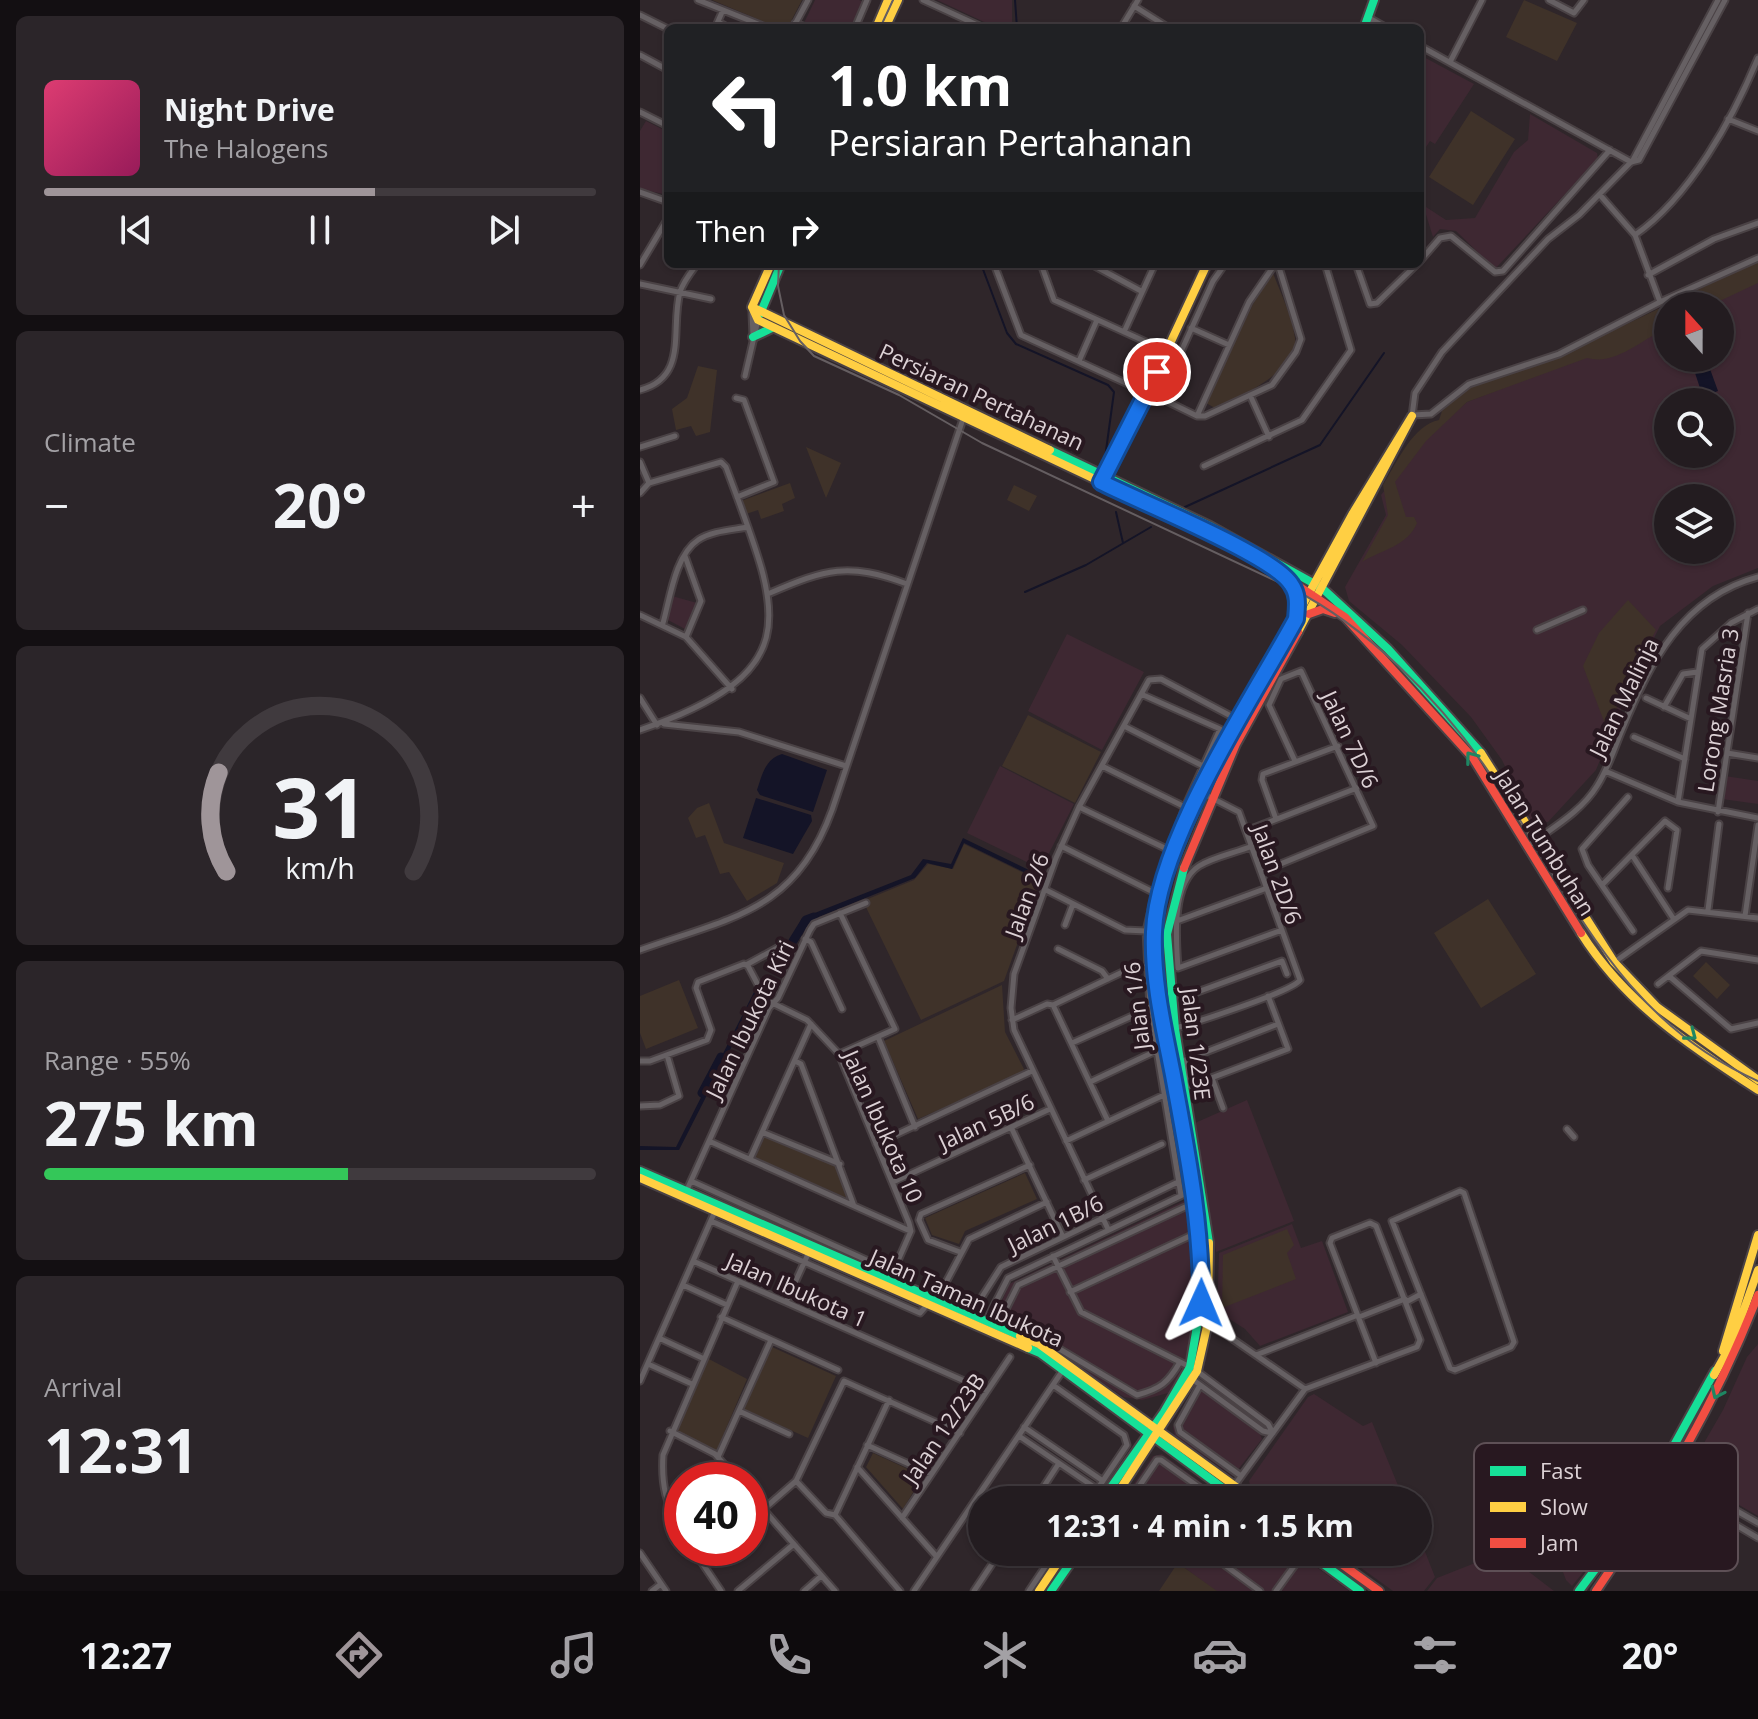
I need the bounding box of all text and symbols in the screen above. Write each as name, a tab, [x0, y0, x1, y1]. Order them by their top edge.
text: 1.0 km	[828, 46, 1012, 122]
icon: left	[696, 56, 800, 160]
text: Night Drive	[164, 89, 335, 130]
text: Persiaran Pertahanan	[828, 118, 1193, 167]
text: The Halogens	[164, 130, 329, 166]
icon: previous	[114, 208, 158, 252]
icon: pause	[298, 208, 342, 252]
icon: next	[482, 208, 526, 252]
icon: right	[782, 208, 826, 252]
text: Then	[696, 210, 766, 251]
north arrow	[1654, 292, 1734, 372]
map controls	[1654, 292, 1734, 564]
street label: Persiaran Pertahanan	[875, 335, 1089, 457]
pin	[1123, 338, 1191, 406]
icon: arrive	[1135, 350, 1179, 394]
button: search	[1654, 388, 1734, 468]
text: Climate	[44, 424, 136, 460]
text: 20°	[273, 464, 367, 546]
text: −	[44, 475, 69, 535]
text: +	[571, 475, 596, 535]
button: layers	[1654, 484, 1734, 564]
street label: Lorong Masria 3	[1689, 626, 1745, 794]
street label: Jalan Malinja	[1580, 632, 1665, 764]
street label: Jalan 7D/6	[1315, 684, 1387, 793]
text: 31	[272, 748, 368, 861]
one-way arrow	[1466, 751, 1480, 765]
street label: Jalan Tumbuhan	[1488, 761, 1603, 921]
street label: Jalan 2D/6	[1245, 818, 1310, 928]
text: km/h	[285, 848, 355, 887]
street label: Jalan 2/6	[996, 848, 1055, 944]
street label: Jalan Ibukota Kiri	[697, 935, 800, 1105]
street label: Jalan 1/6	[1116, 960, 1157, 1054]
street label: Jalan 1/23E	[1175, 984, 1219, 1102]
one-way arrow	[1683, 1025, 1697, 1039]
text: Range · 55%	[44, 1042, 191, 1078]
street label: Jalan Ibukota 10	[836, 1043, 931, 1207]
text: 275 km	[44, 1082, 259, 1164]
street label: Jalan 5B/6	[931, 1086, 1039, 1157]
street label: Jalan 1B/6	[1001, 1187, 1108, 1260]
street label: Jalan Taman Ibukota	[864, 1240, 1069, 1353]
street label: Jalan Ibukota 1	[720, 1244, 872, 1333]
position arrow	[1159, 1261, 1243, 1345]
street label: Jalan 12/23B	[894, 1367, 991, 1491]
text: Arrival	[44, 1369, 122, 1405]
one-way arrow	[1711, 1384, 1727, 1399]
text: 12:31	[44, 1409, 198, 1491]
legend	[1474, 1443, 1738, 1571]
text: Fast	[1540, 1455, 1582, 1485]
speed limit sign: 40	[664, 1462, 768, 1566]
text: Slow	[1540, 1491, 1588, 1521]
text: 12:31 · 4 min · 1.5 km	[1046, 1505, 1354, 1546]
text: Jam	[1538, 1527, 1579, 1557]
icon: directions	[331, 1627, 387, 1683]
icon: music	[546, 1627, 602, 1683]
icon: phone	[761, 1627, 817, 1683]
icon: climate	[977, 1627, 1033, 1683]
icon: car	[1192, 1627, 1248, 1683]
icon: filters	[1407, 1627, 1463, 1683]
text: 12:27	[80, 1631, 172, 1680]
text: 20°	[1622, 1631, 1678, 1680]

